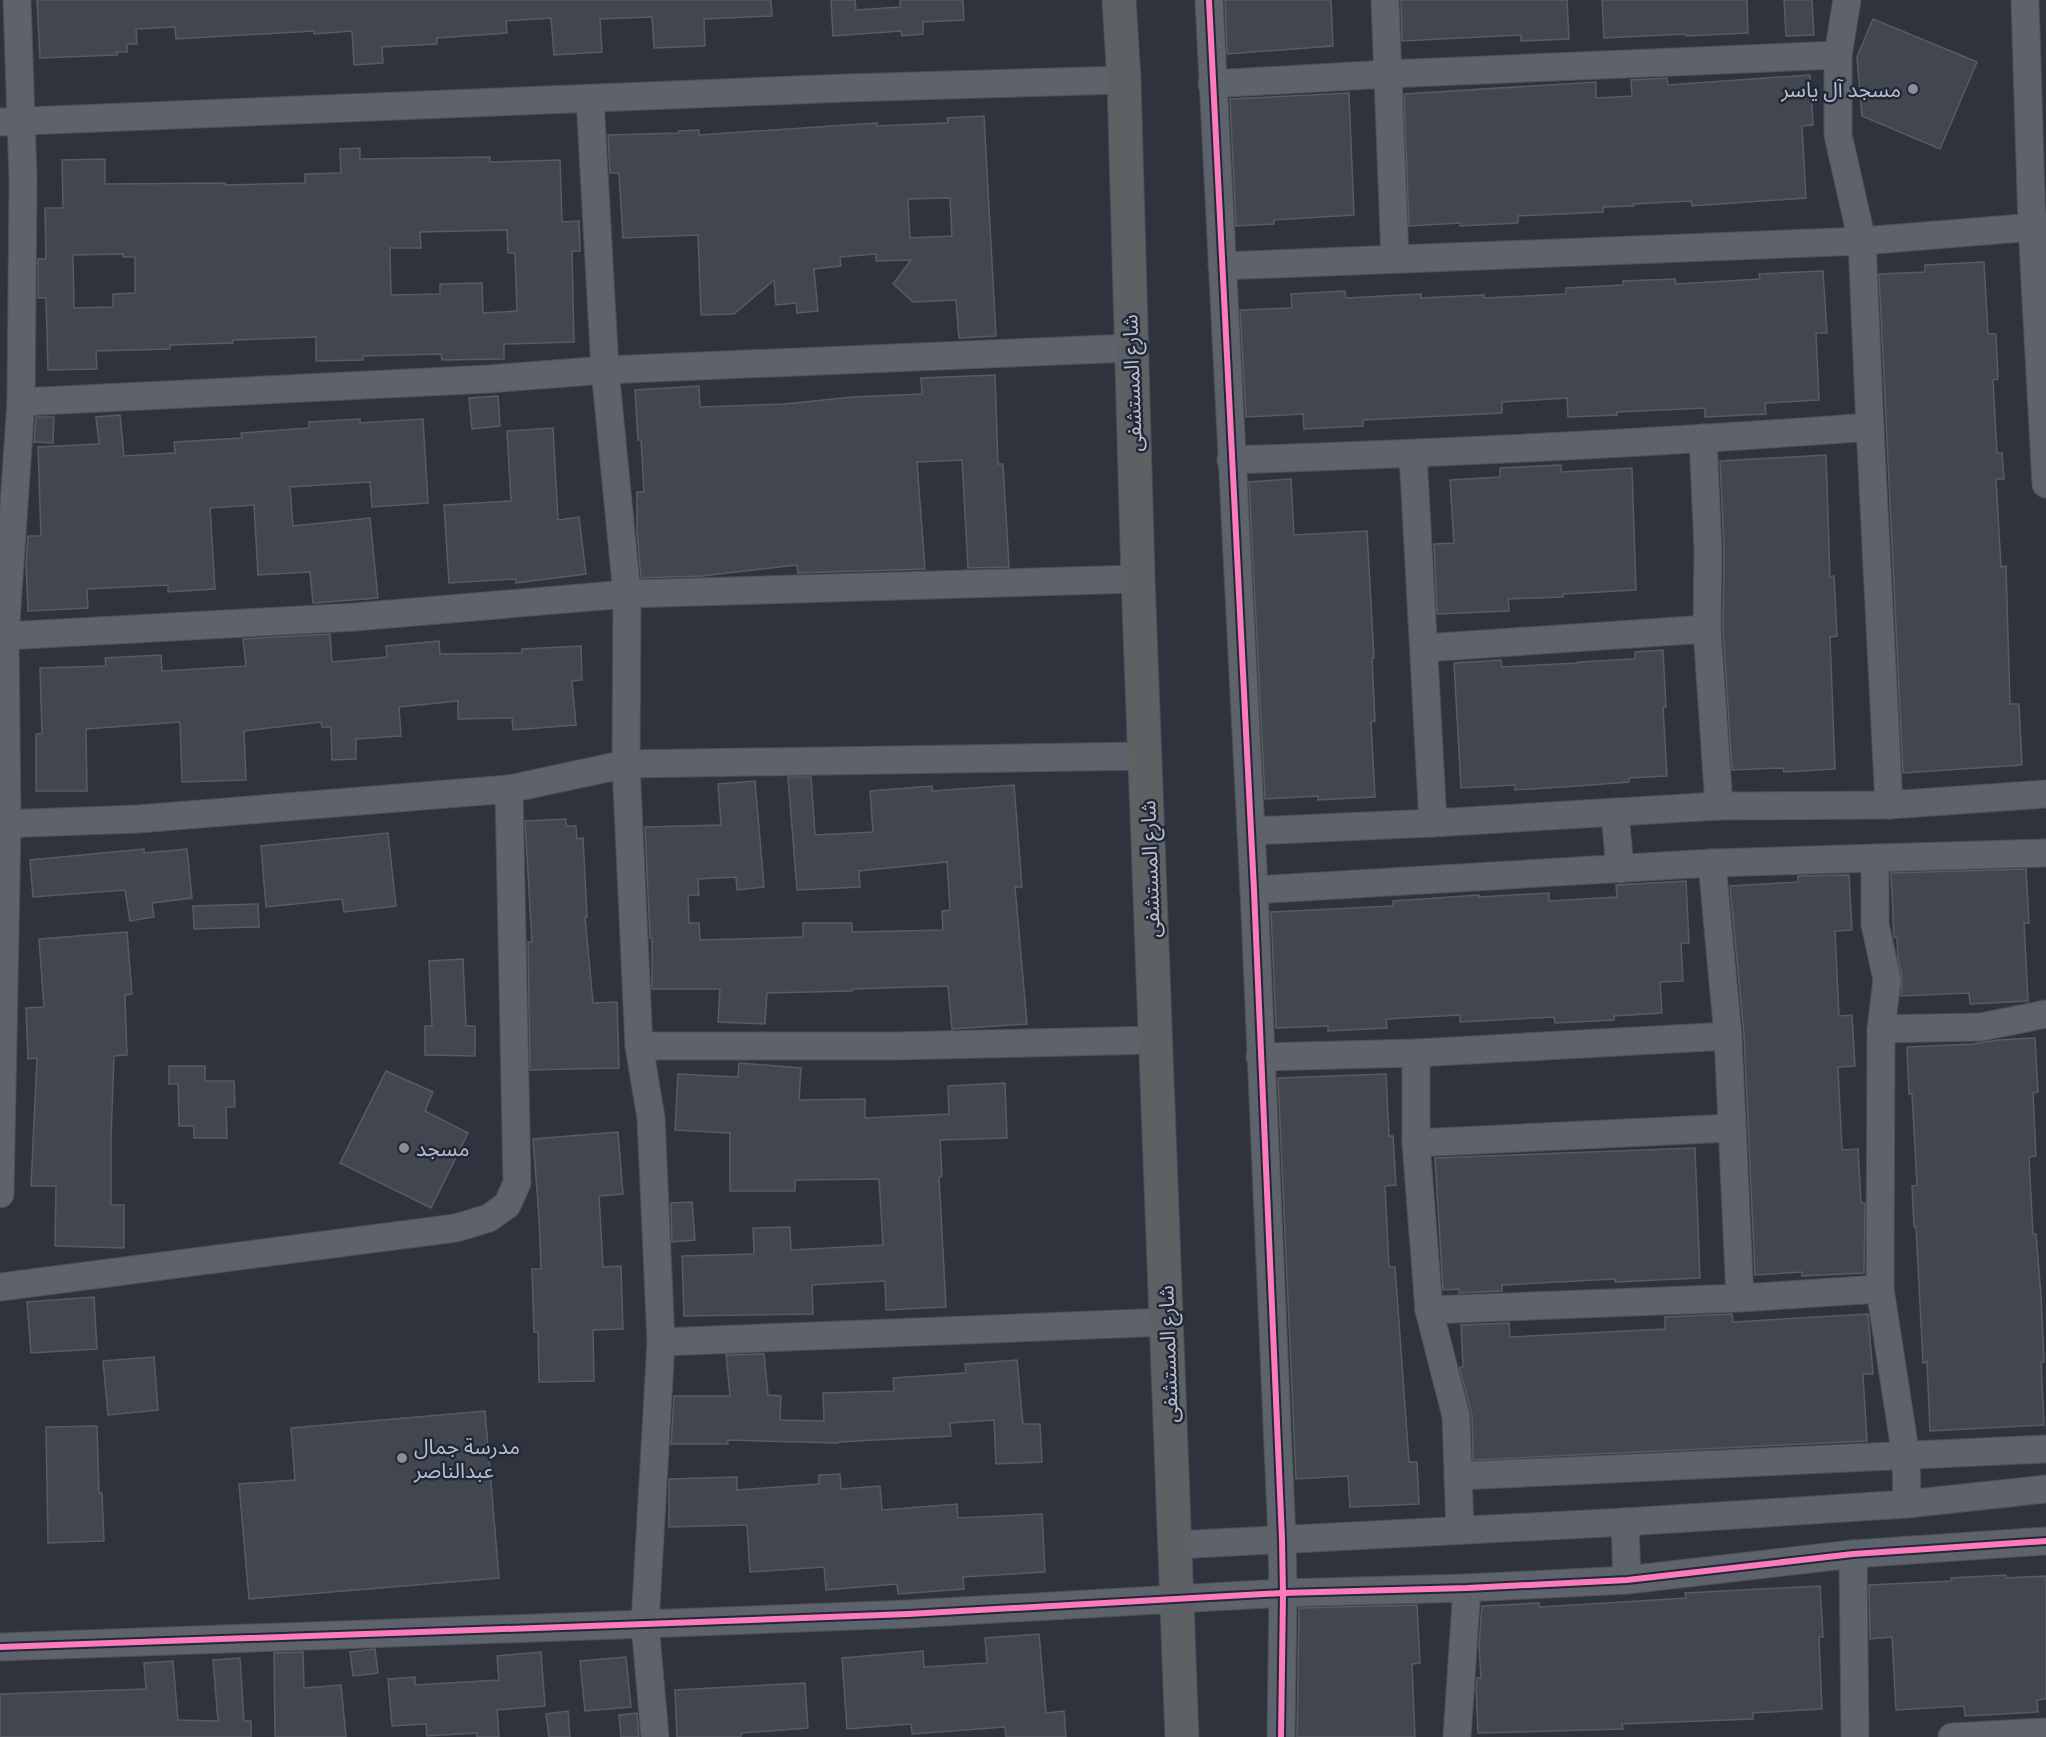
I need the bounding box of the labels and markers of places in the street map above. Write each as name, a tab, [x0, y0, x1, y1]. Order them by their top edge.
place label: مسجد آل ياسر	[1780, 75, 1901, 104]
marker: مسجد آل ياسر	[1906, 82, 1920, 96]
place label: مسجد	[416, 1134, 469, 1163]
marker: مسجد	[397, 1141, 411, 1155]
place label: مدرسة جمال عبدالناصر	[413, 1432, 520, 1485]
marker: مدرسة جمال عبدالناصر	[395, 1451, 409, 1465]

